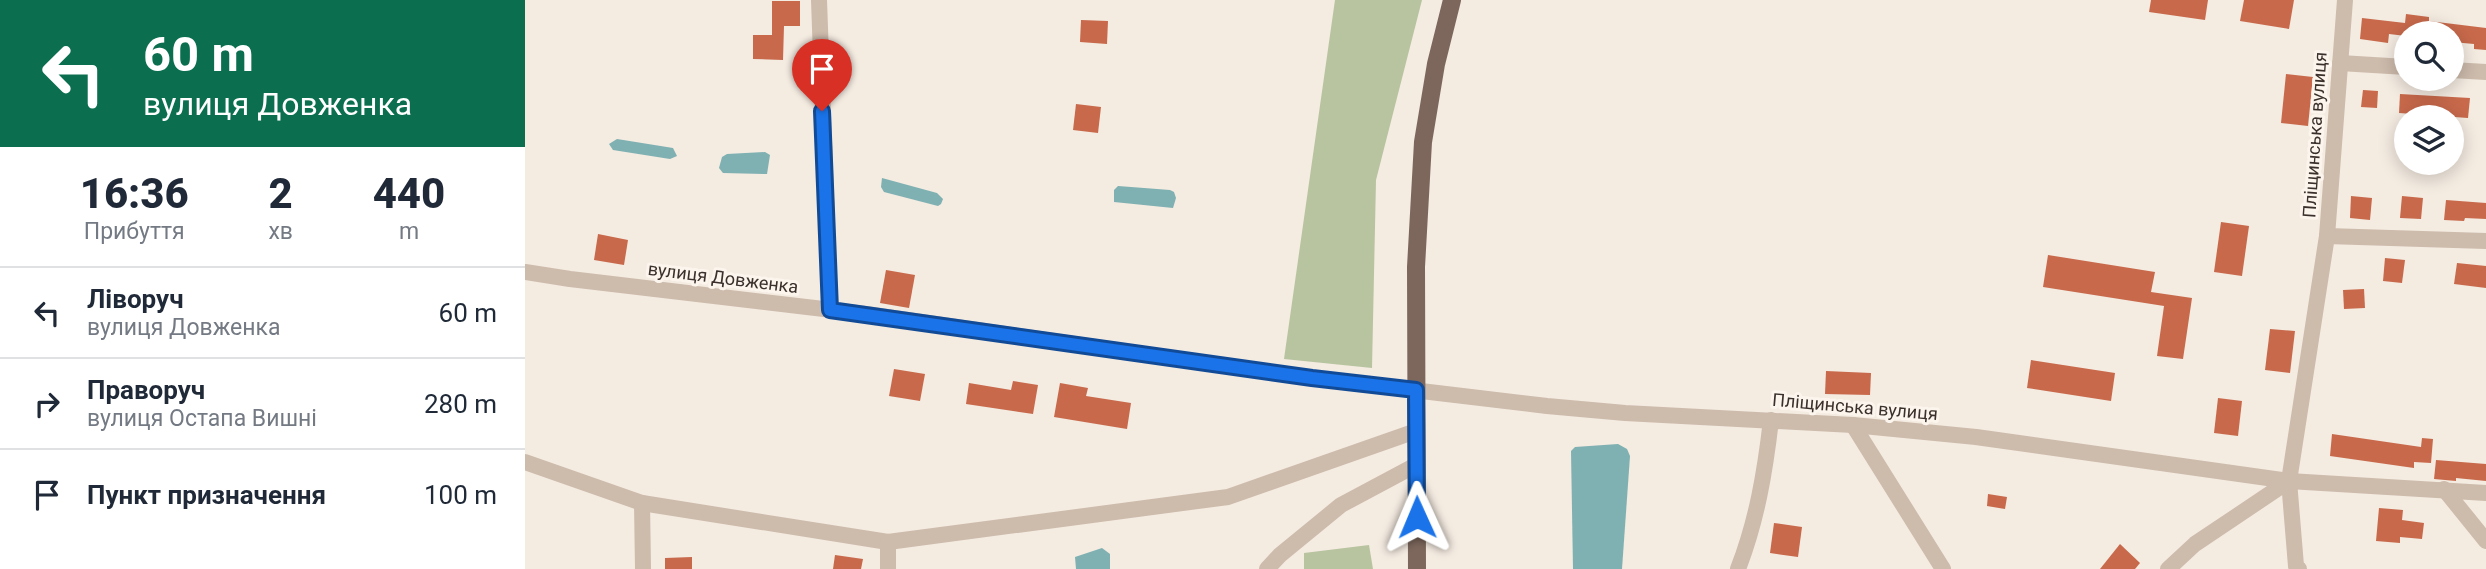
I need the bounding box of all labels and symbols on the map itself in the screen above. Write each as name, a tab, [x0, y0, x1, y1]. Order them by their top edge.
pin	[792, 39, 852, 111]
street label: Пліщинська вулиця	[2298, 51, 2331, 219]
street label: вулиця Довженка	[647, 258, 799, 297]
street label: Пліщинська вулиця	[1771, 389, 1939, 424]
position arrow	[1380, 480, 1454, 554]

